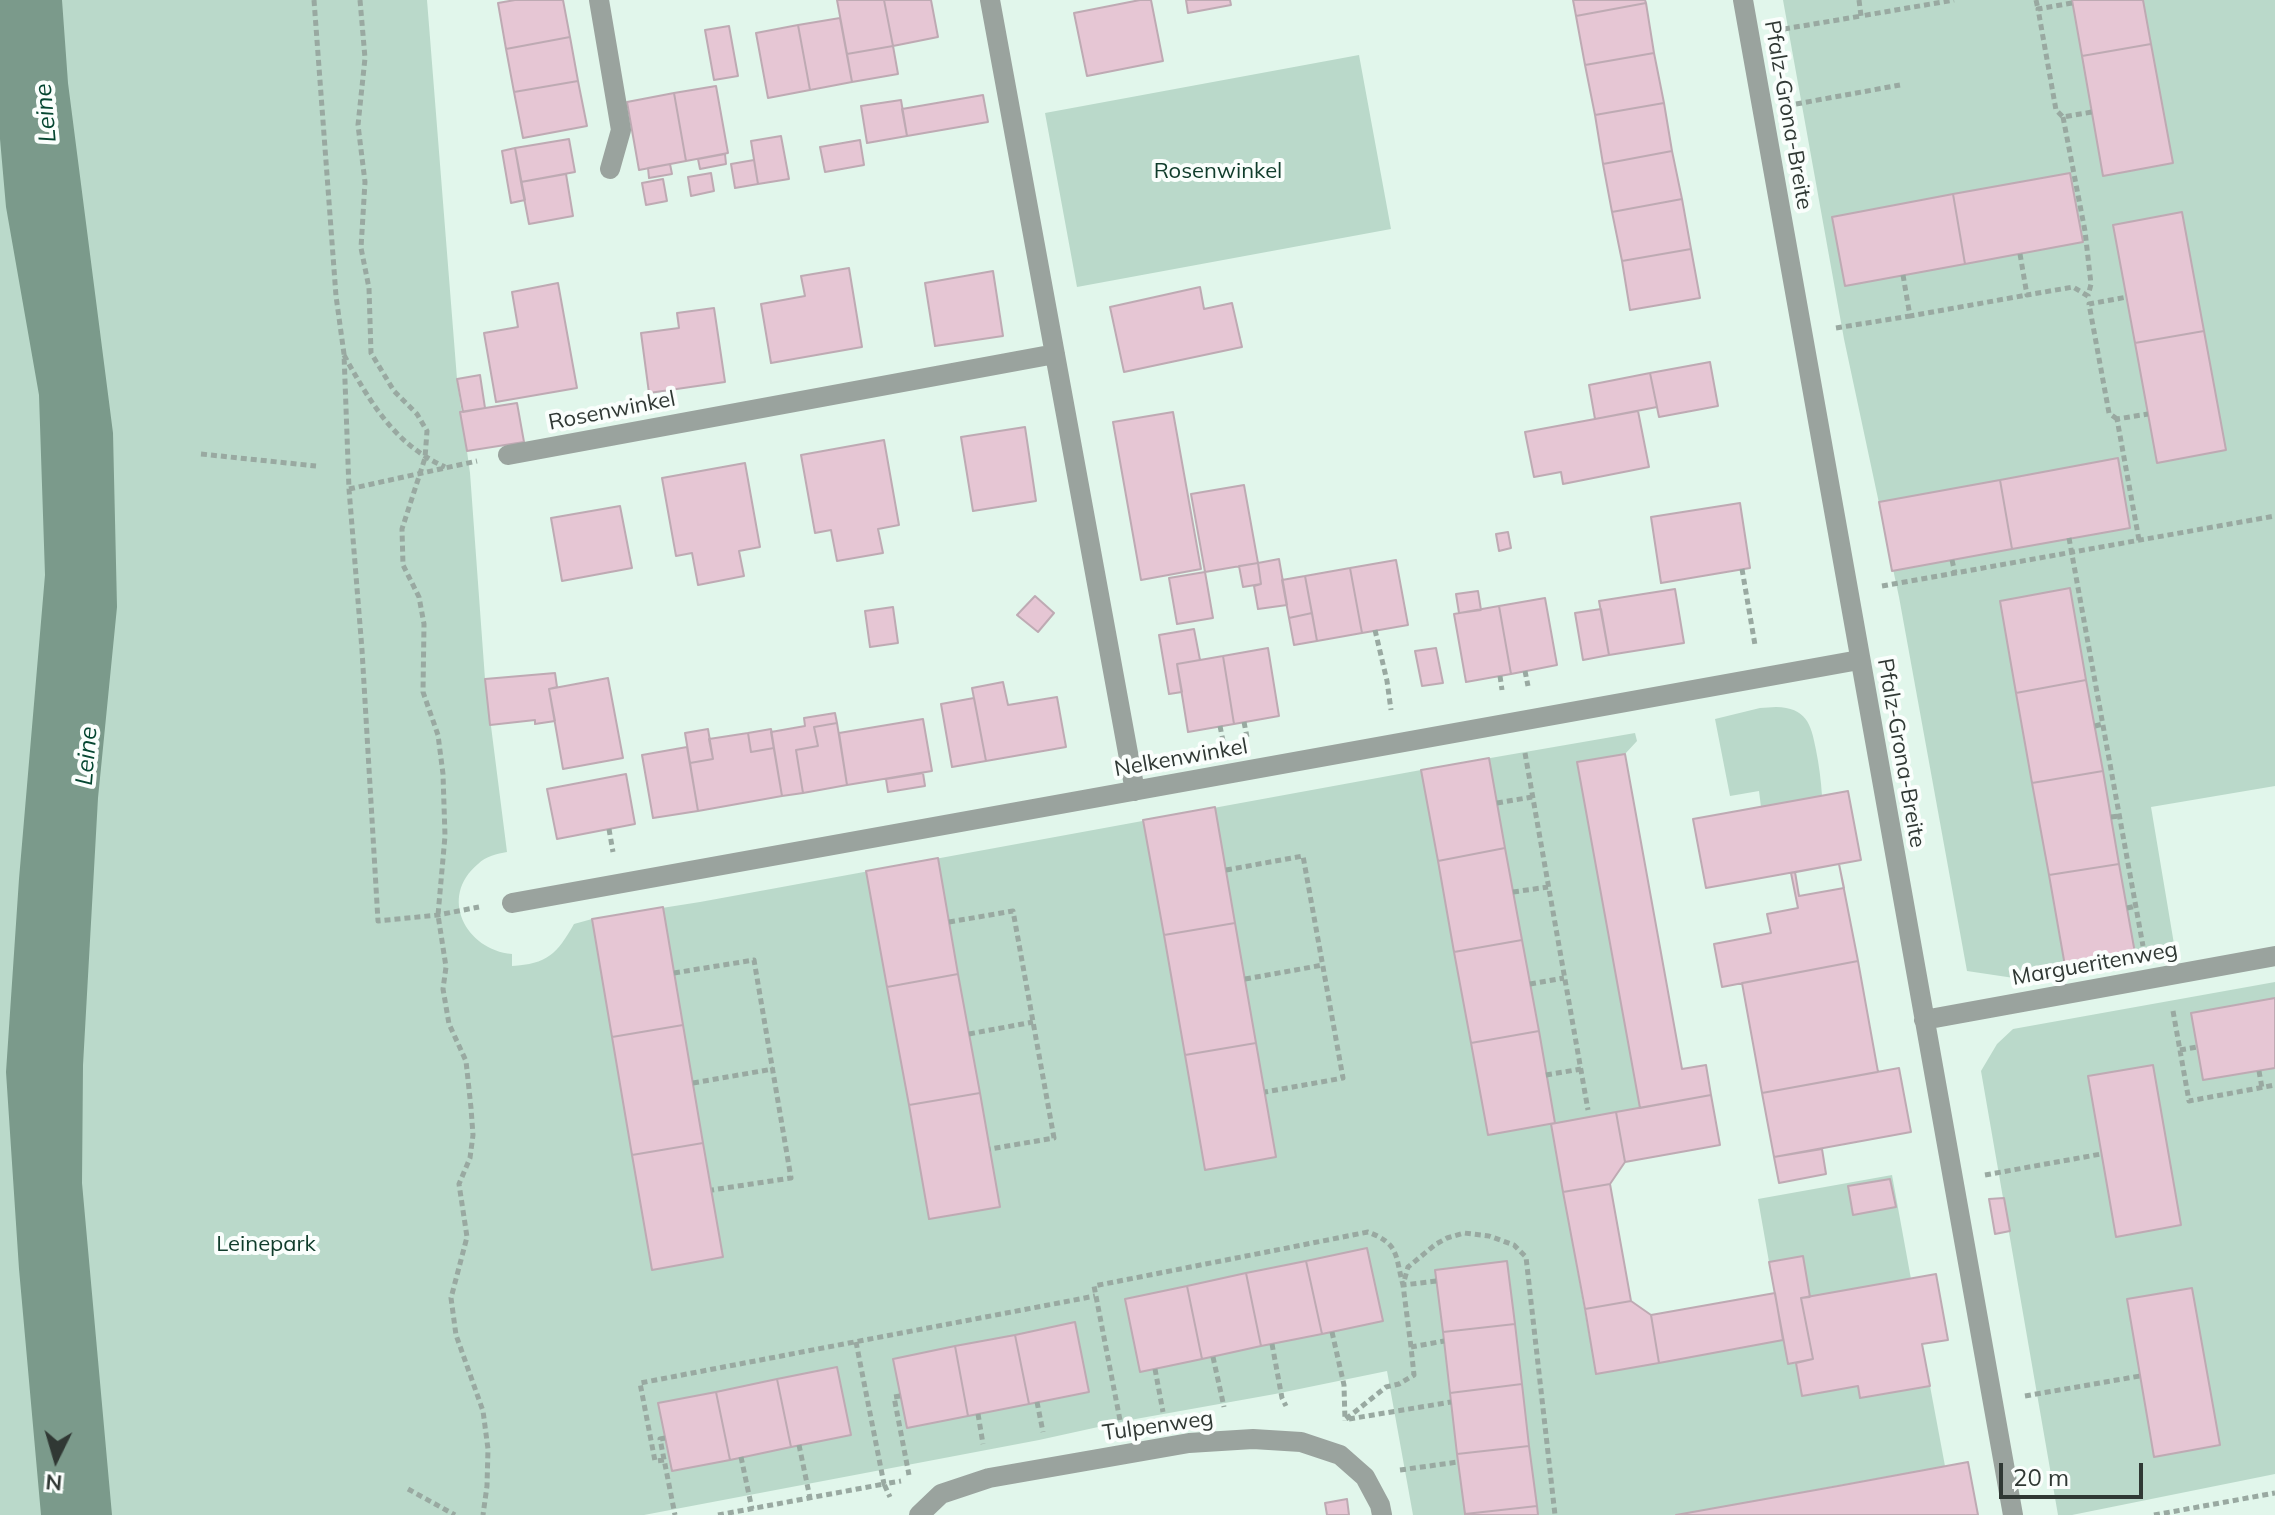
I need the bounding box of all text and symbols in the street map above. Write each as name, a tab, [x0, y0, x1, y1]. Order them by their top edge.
street label: Pfalz-Grona-Breite	[1758, 18, 1818, 212]
water label: Leine	[29, 82, 63, 144]
park label: Rosenwinkel	[1154, 158, 1282, 184]
street label: Rosenwinkel	[546, 386, 678, 436]
street label: Pfalz-Grona-Breite	[1871, 656, 1931, 850]
water label: Leine	[70, 725, 104, 787]
street label: Nelkenwinkel	[1112, 733, 1250, 783]
street label: Margueritenweg	[2010, 936, 2180, 992]
park label: Leinepark	[216, 1231, 316, 1257]
street label: Tulpenweg	[1101, 1405, 1215, 1447]
north arrow	[16, 1419, 96, 1499]
scale bar	[2003, 1447, 2147, 1497]
text: 20 m	[2013, 1462, 2069, 1492]
text: N	[44, 1468, 63, 1498]

